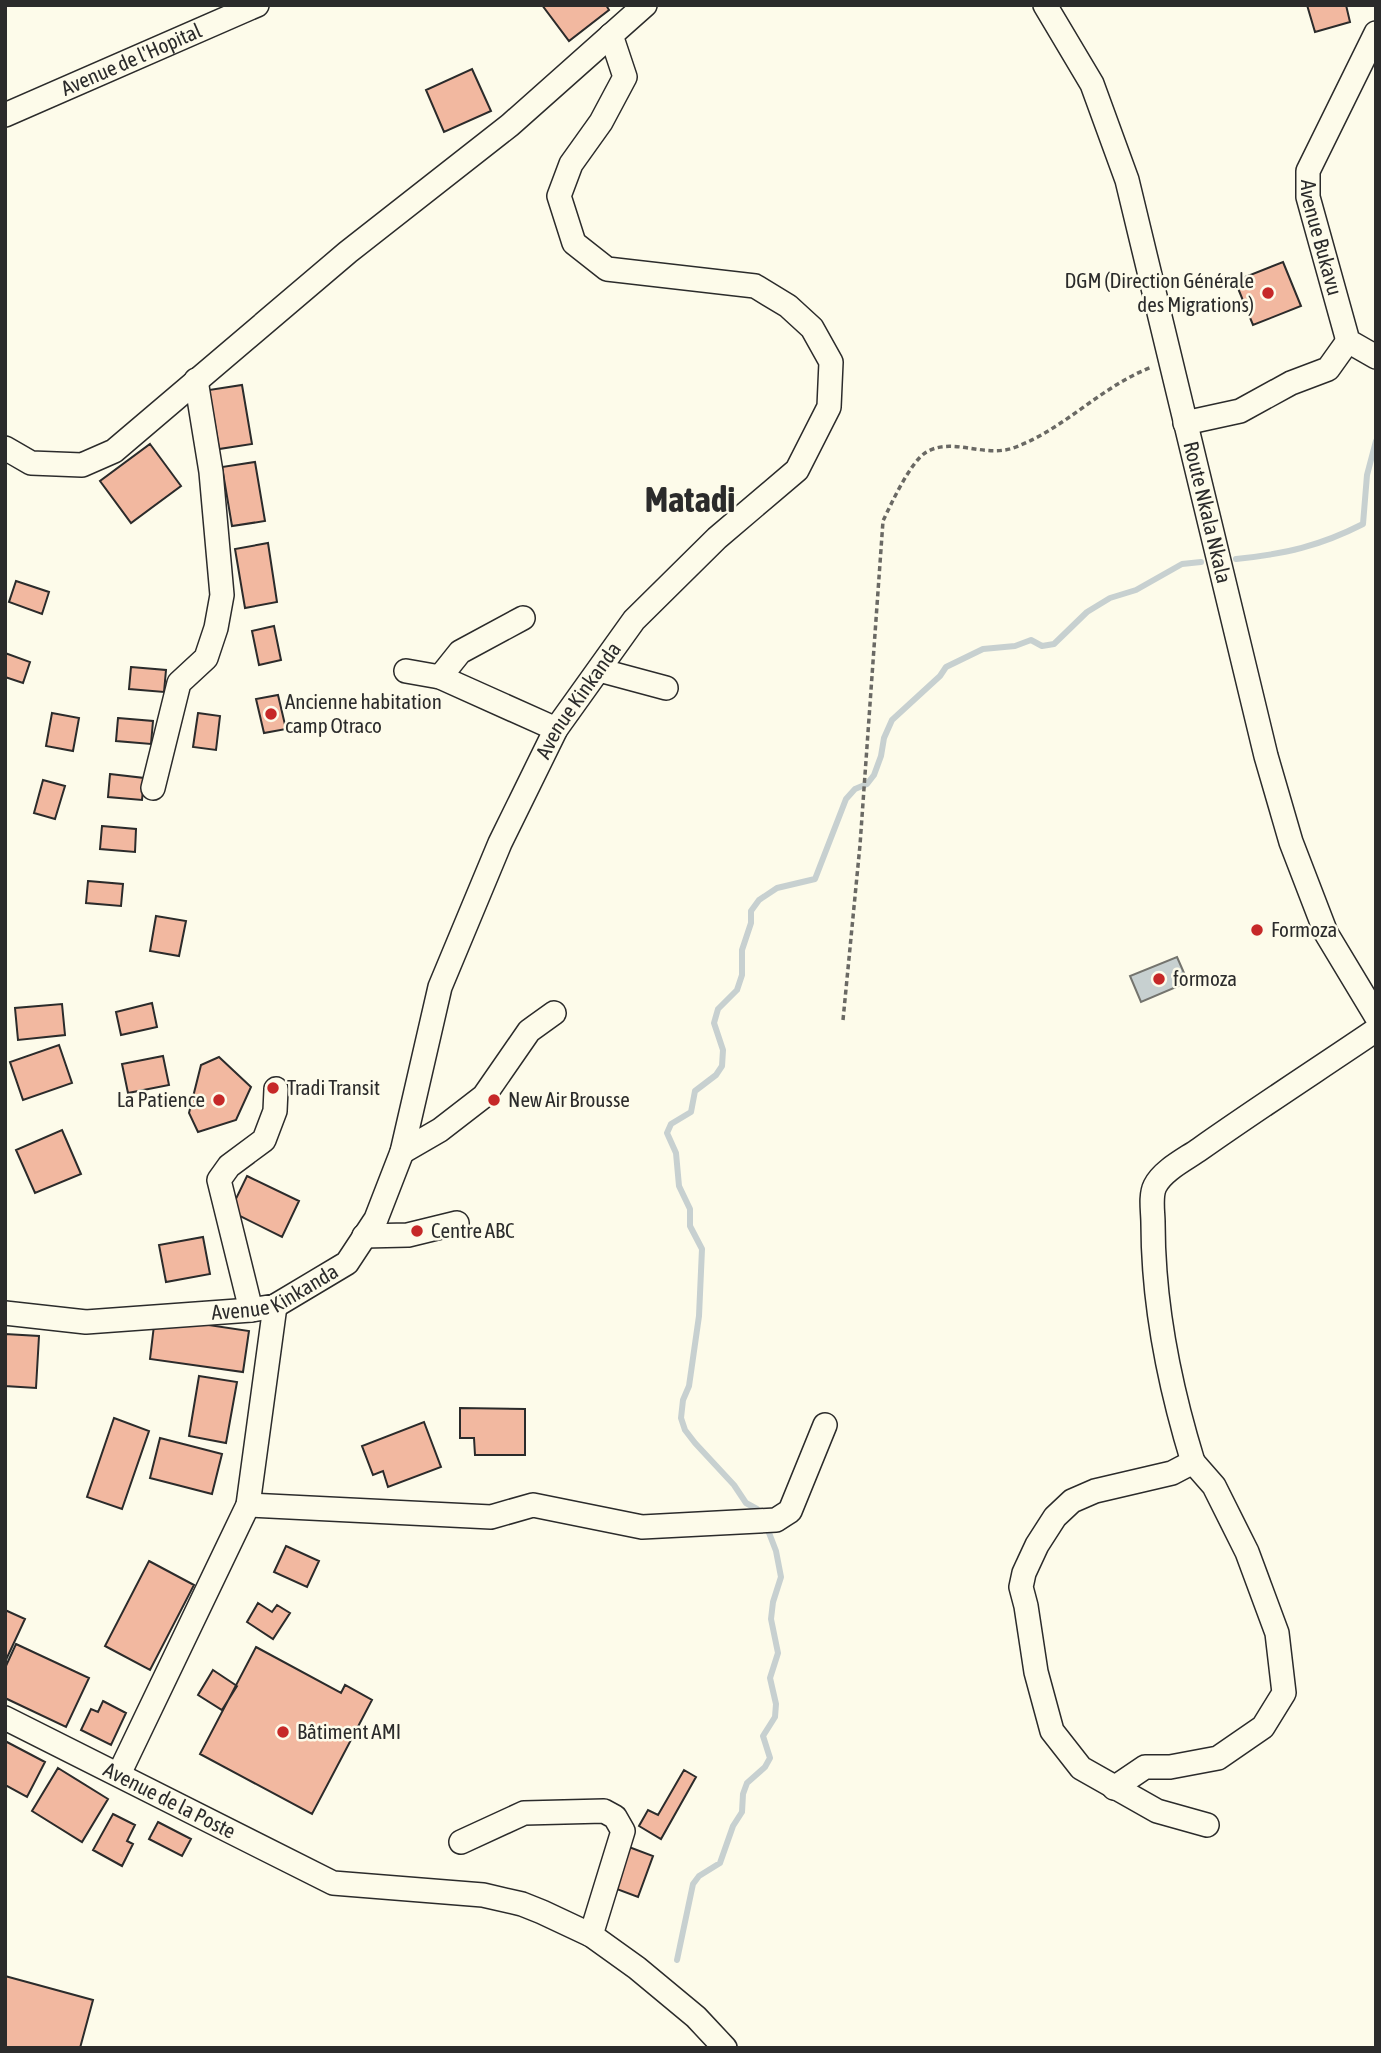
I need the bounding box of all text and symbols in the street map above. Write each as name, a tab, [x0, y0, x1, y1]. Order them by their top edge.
street label: Avenue de l'Hopital	[57, 18, 205, 100]
street label: Avenue Bukavu	[1297, 180, 1348, 298]
place label: DGM (Direction Générale des Migrations)	[1065, 268, 1254, 316]
marker: DGM (Direction Générale des Migrations)	[1260, 285, 1276, 301]
street label: Route Nkala Nkala	[1179, 439, 1237, 586]
district label: Matadi	[645, 479, 735, 519]
street label: Avenue Kinkanda	[530, 637, 625, 762]
place label: Ancienne habitation camp Otraco	[285, 689, 442, 737]
marker: Ancienne habitation camp Otraco	[263, 706, 279, 722]
place label: Formoza	[1271, 917, 1337, 941]
marker: Formoza	[1249, 922, 1265, 938]
place label: formoza	[1173, 966, 1237, 990]
marker: formoza	[1151, 971, 1167, 987]
place label: Tradi Transit	[287, 1075, 380, 1099]
marker: Tradi Transit	[265, 1080, 281, 1096]
place label: La Patience	[117, 1087, 205, 1111]
place label: New Air Brousse	[508, 1087, 630, 1111]
marker: La Patience	[211, 1092, 227, 1108]
marker: New Air Brousse	[486, 1092, 502, 1108]
place label: Centre ABC	[431, 1218, 515, 1242]
marker: Centre ABC	[409, 1223, 425, 1239]
street label: Avenue Kinkanda	[211, 1258, 342, 1324]
place label: Bâtiment AMI	[297, 1719, 401, 1743]
marker: Bâtiment AMI	[275, 1724, 291, 1740]
street label: Avenue de la Poste	[100, 1757, 240, 1843]

